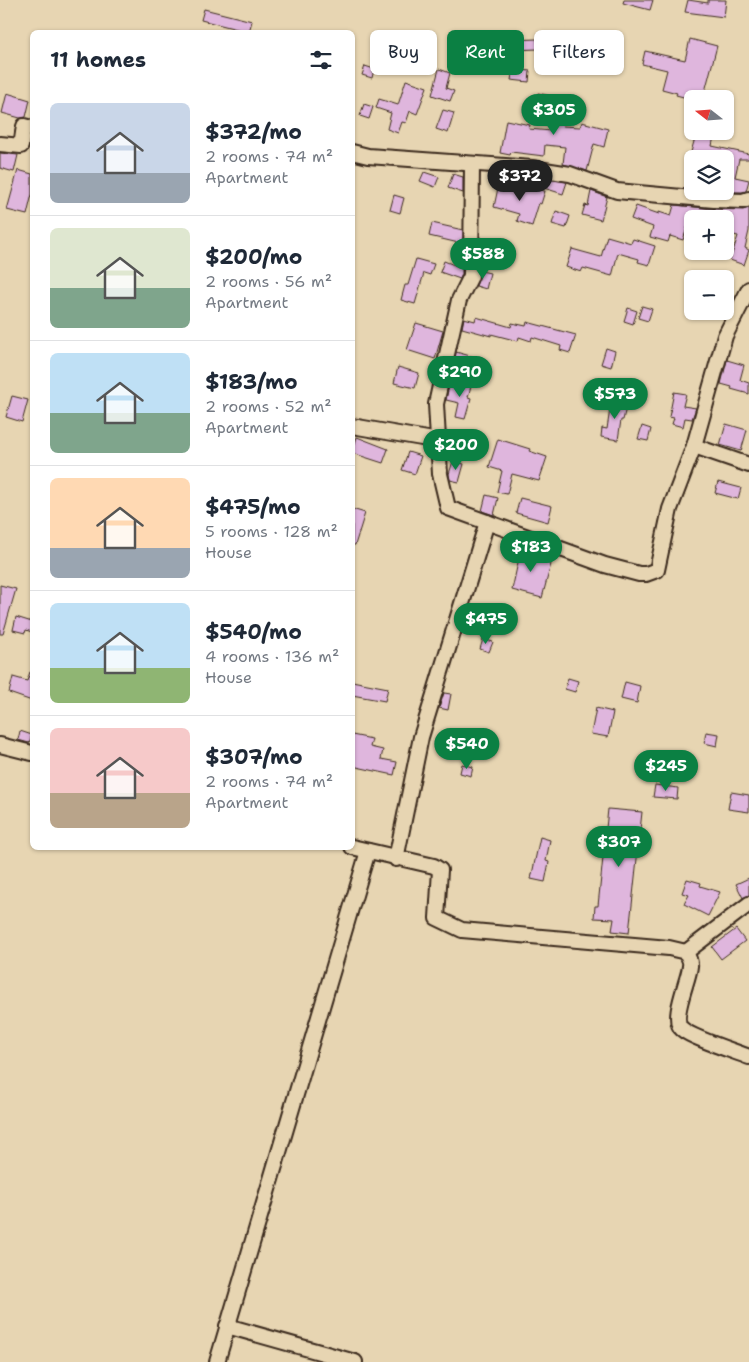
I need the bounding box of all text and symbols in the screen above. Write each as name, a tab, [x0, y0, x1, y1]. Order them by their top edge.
chip: Buy	[370, 30, 437, 75]
chip: Rent	[447, 30, 524, 75]
chip: Filters	[534, 30, 624, 75]
text: 11 homes	[50, 46, 146, 74]
icon: filters	[307, 46, 335, 74]
north arrow	[684, 90, 734, 140]
map controls	[684, 90, 734, 320]
pin: $305	[524, 94, 584, 136]
text: $305	[532, 99, 576, 120]
text: $372/mo	[205, 118, 302, 146]
icon: home	[90, 123, 150, 183]
text: 2 rooms · 74 m²	[205, 146, 333, 167]
button: layers	[684, 150, 734, 200]
pin: $372	[490, 160, 550, 202]
text: $372	[499, 165, 541, 186]
text: Apartment	[205, 167, 288, 188]
button: +	[684, 210, 734, 260]
pin: $588	[453, 238, 513, 280]
text: $200/mo	[205, 243, 303, 271]
text: $588	[461, 243, 505, 264]
icon: home	[90, 248, 150, 308]
button: −	[684, 270, 734, 320]
text: 2 rooms · 56 m²	[205, 271, 332, 292]
text: Apartment	[205, 292, 288, 313]
pin: $290	[430, 356, 490, 398]
text: $290	[438, 361, 482, 382]
text: $183/mo	[205, 368, 298, 396]
icon: home	[90, 373, 150, 433]
pin: $573	[585, 378, 645, 420]
text: $573	[594, 383, 636, 404]
text: 2 rooms · 52 m²	[205, 396, 332, 417]
text: Apartment	[205, 417, 288, 438]
pin: $200	[426, 428, 486, 471]
text: $200	[434, 434, 478, 455]
text: $475/mo	[205, 493, 301, 521]
icon: home	[90, 498, 150, 558]
text: 5 rooms · 128 m²	[205, 521, 338, 542]
pin: $183	[501, 530, 561, 573]
text: $183	[511, 536, 551, 557]
text: House	[205, 542, 252, 563]
pin: $475	[456, 602, 516, 645]
text: $475	[465, 608, 507, 629]
text: $540/mo	[205, 618, 302, 646]
icon: home	[90, 623, 150, 683]
text: 4 rooms · 136 m²	[205, 646, 339, 667]
text: House	[205, 667, 252, 688]
pin: $540	[437, 728, 497, 770]
text: $540	[445, 733, 489, 754]
text: $307/mo	[205, 743, 303, 771]
icon: home	[90, 748, 150, 808]
pin: $245	[636, 750, 696, 792]
text: $245	[645, 755, 687, 776]
text: 2 rooms · 74 m²	[205, 771, 333, 792]
text: Apartment	[205, 792, 288, 813]
pin: $307	[589, 826, 649, 868]
text: $307	[597, 831, 641, 852]

